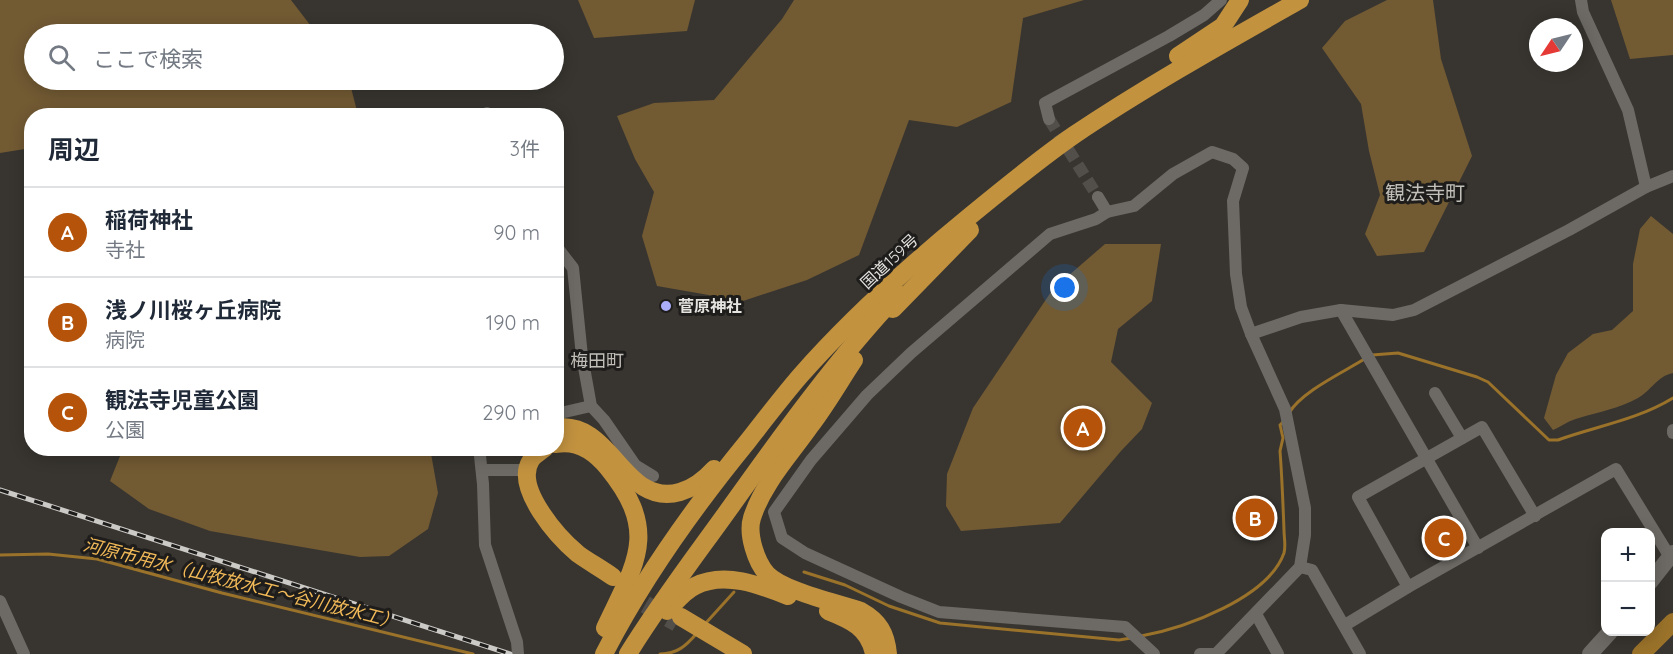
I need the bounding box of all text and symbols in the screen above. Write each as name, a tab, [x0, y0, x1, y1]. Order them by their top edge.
north arrow	[1529, 18, 1583, 72]
search box	[24, 24, 564, 90]
icon: search	[45, 41, 78, 74]
text: ここで検索	[93, 45, 203, 73]
text: 周辺	[48, 133, 100, 166]
text: 3件	[510, 136, 540, 161]
district label: 観法寺町	[1385, 180, 1465, 205]
text: 稲荷神社	[105, 206, 193, 234]
text: A	[61, 220, 74, 245]
text: 90 m	[493, 220, 540, 245]
street label: 国道159号	[856, 229, 922, 293]
text: 寺社	[105, 237, 145, 262]
your location	[1050, 273, 1079, 302]
text: 浅ノ川桜ヶ丘病院	[105, 296, 281, 324]
place label: 菅原神社	[678, 296, 742, 316]
marker: 菅原神社	[659, 299, 673, 313]
text: B	[61, 310, 74, 335]
text: 190 m	[486, 310, 540, 335]
text: 病院	[105, 327, 145, 352]
district label: 梅田町	[570, 349, 624, 372]
text: 観法寺児童公園	[105, 386, 259, 414]
text: C	[61, 400, 74, 425]
text: 290 m	[482, 400, 540, 425]
pin: A	[1064, 406, 1102, 450]
text: 公園	[105, 417, 145, 442]
pin: B	[1236, 496, 1274, 540]
pin: C	[1424, 516, 1464, 560]
map controls	[1601, 528, 1655, 636]
button: +	[1601, 528, 1655, 582]
water label: 河原市用水（山牧放水工～谷川放水工）	[81, 533, 401, 633]
button: −	[1601, 582, 1655, 636]

